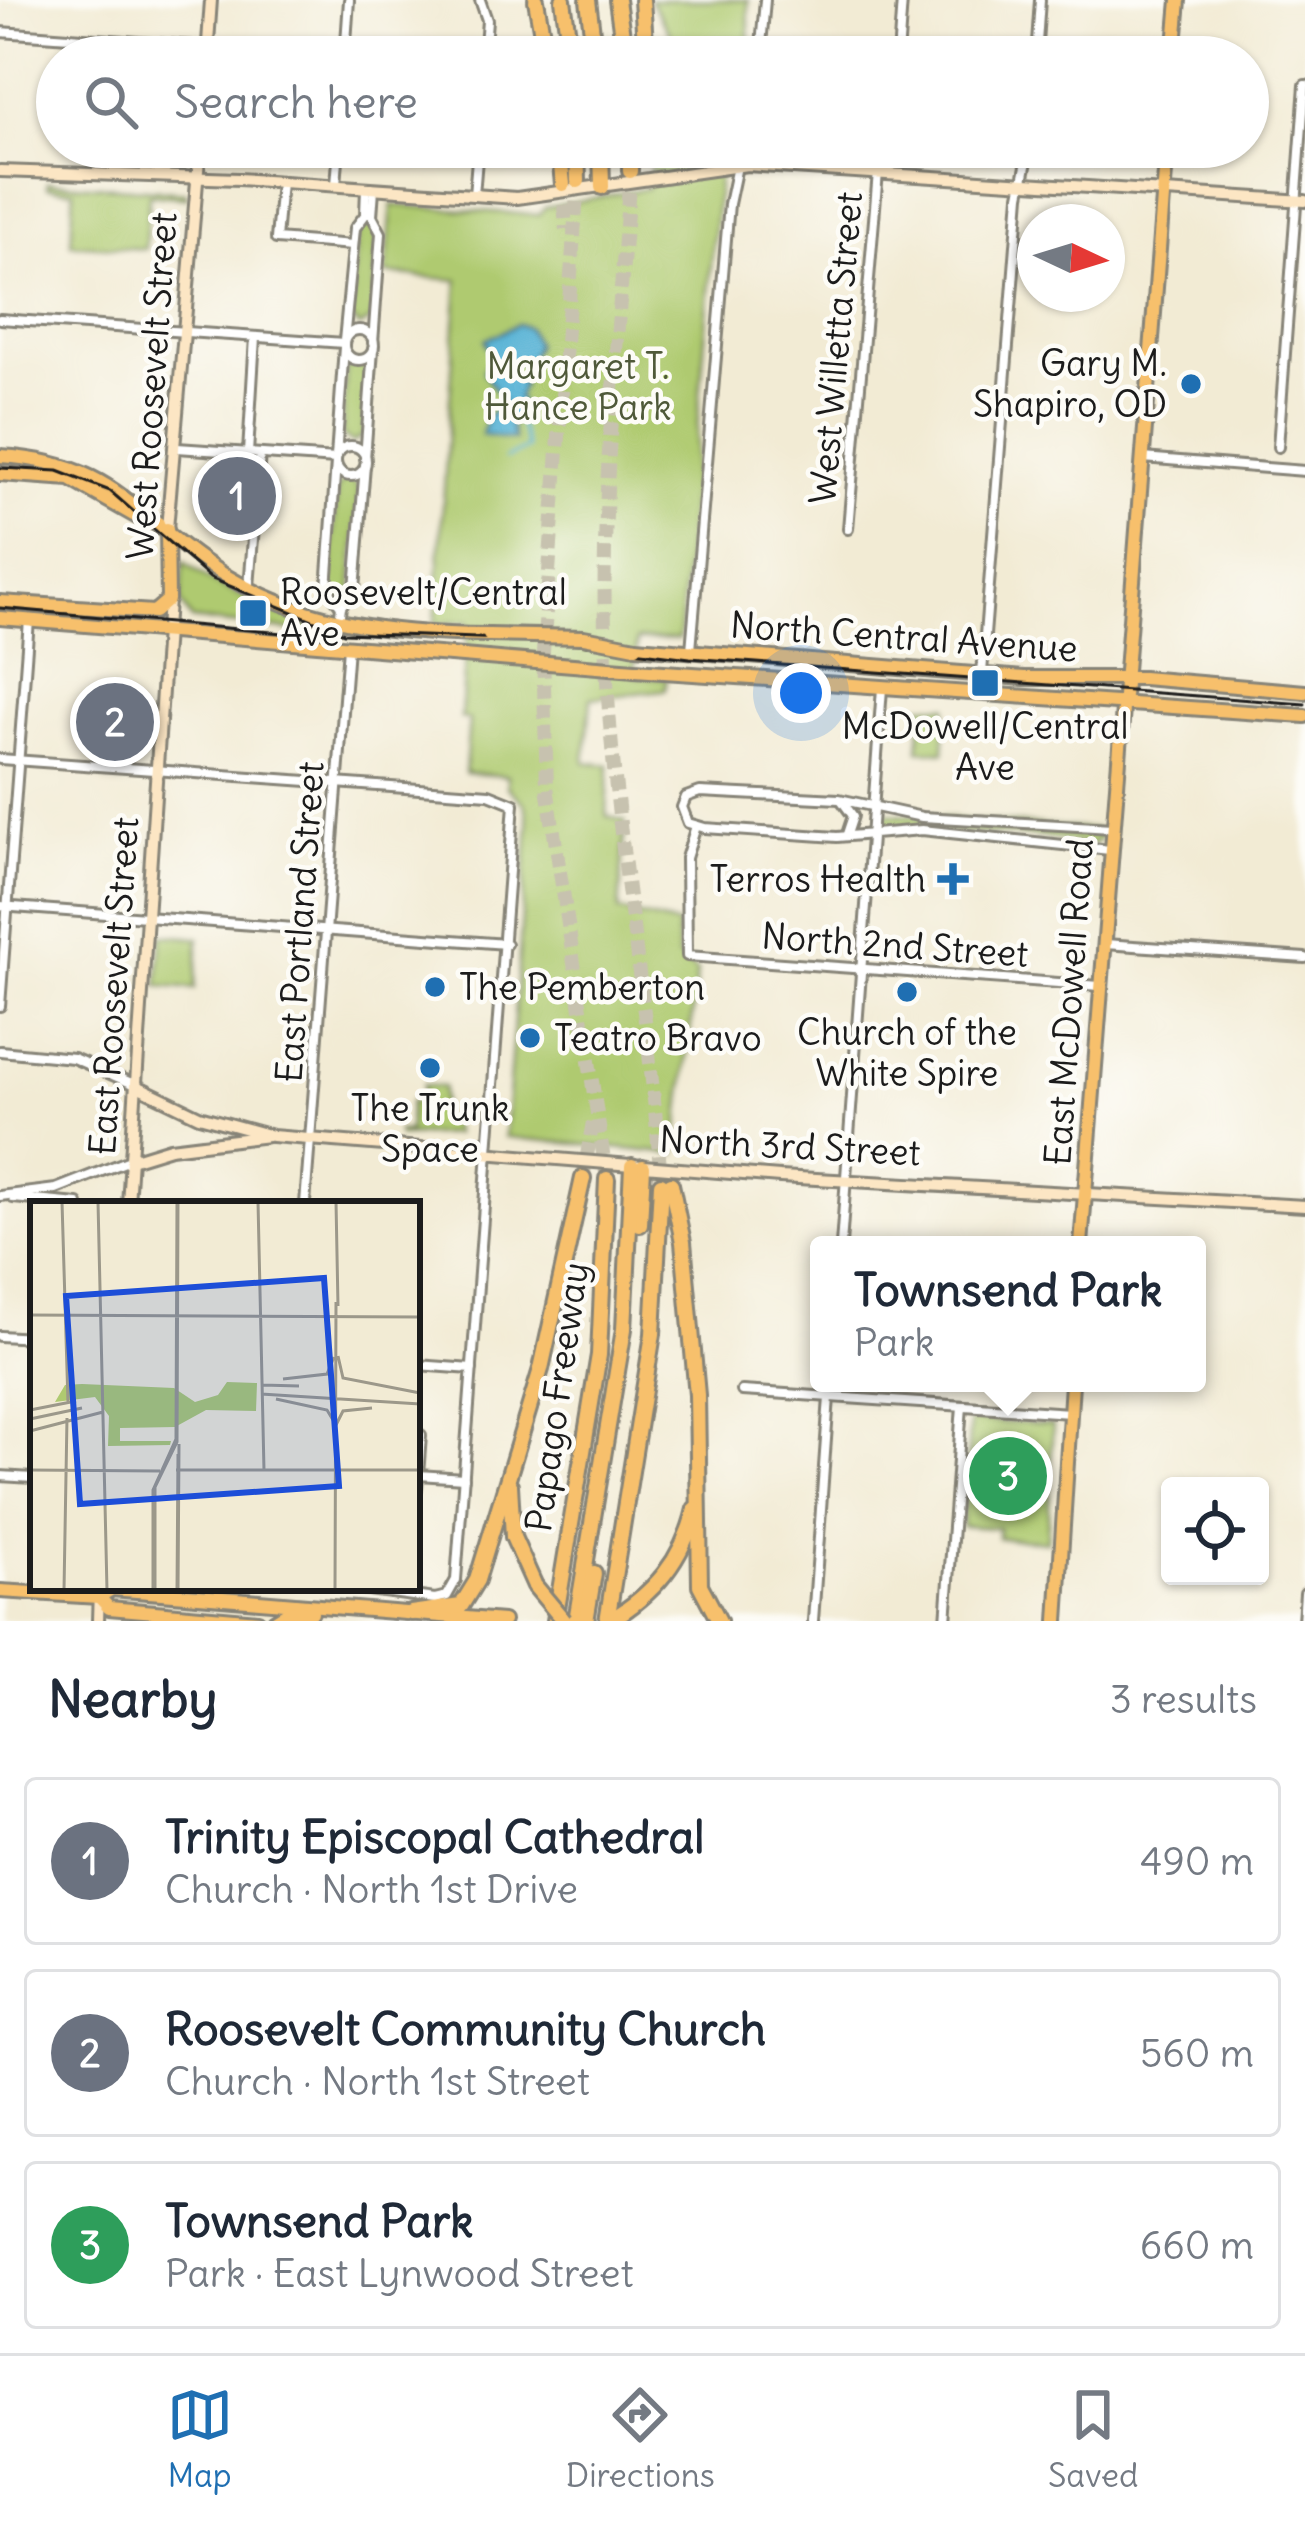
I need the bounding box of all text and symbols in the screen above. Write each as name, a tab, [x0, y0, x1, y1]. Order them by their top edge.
search box	[36, 36, 1269, 168]
icon: search	[78, 69, 144, 135]
text: Search here	[174, 74, 418, 130]
street label: West Willetta Street	[800, 190, 872, 506]
north arrow	[1017, 204, 1125, 312]
street label: West Roosevelt Street	[117, 211, 187, 561]
place label: Gary M. Shapiro, OD	[973, 341, 1167, 427]
park label: Margaret T. Hance Park	[484, 344, 672, 430]
marker: Gary M. Shapiro, OD	[1178, 371, 1204, 397]
pin: 1	[198, 451, 276, 541]
place label: Roosevelt/Central Ave	[280, 570, 567, 656]
marker: Roosevelt/Central Ave	[237, 597, 269, 629]
street label: North Central Avenue	[729, 602, 1079, 672]
your location	[771, 663, 831, 723]
marker: McDowell/Central Ave	[969, 667, 1001, 699]
pin: 2	[76, 677, 154, 767]
place label: McDowell/Central Ave	[841, 704, 1129, 790]
street label: East Portland Street	[266, 760, 334, 1084]
street label: East Roosevelt Street	[80, 815, 148, 1157]
street label: East McDowell Road	[1035, 837, 1103, 1167]
place label: Terros Health	[710, 857, 926, 902]
marker: Terros Health	[937, 863, 969, 895]
street label: North 2nd Street	[760, 913, 1030, 977]
place label: The Pemberton	[459, 965, 705, 1010]
marker: The Pemberton	[422, 974, 448, 1000]
marker: Church of the White Spire	[894, 979, 920, 1005]
place label: Church of the White Spire	[797, 1010, 1017, 1096]
place label: Teatro Bravo	[554, 1016, 762, 1061]
marker: Teatro Bravo	[517, 1025, 543, 1051]
marker: The Trunk Space	[417, 1055, 443, 1081]
place label: The Trunk Space	[351, 1086, 509, 1172]
street label: North 3rd Street	[658, 1117, 922, 1175]
inset map	[30, 1201, 420, 1591]
popup	[810, 1236, 1206, 1392]
street label: Papago Freeway	[516, 1259, 598, 1535]
text: Townsend Park	[854, 1262, 1162, 1318]
text: Park	[854, 1318, 934, 1367]
pin: 3	[969, 1431, 1047, 1521]
map controls	[1161, 1477, 1269, 1585]
button: locate	[1161, 1477, 1269, 1585]
text: Nearby	[48, 1667, 217, 1731]
text: 3 results	[1110, 1675, 1257, 1724]
text: Trinity Episcopal Cathedral	[165, 1809, 704, 1865]
text: 1	[82, 1837, 98, 1886]
text: 490 m	[1140, 1837, 1254, 1886]
text: Church · North 1st Drive	[165, 1865, 578, 1914]
text: Roosevelt Community Church	[165, 2001, 766, 2057]
text: 2	[79, 2029, 101, 2078]
text: 560 m	[1140, 2029, 1254, 2078]
text: Church · North 1st Street	[165, 2057, 590, 2106]
text: Townsend Park	[165, 2193, 473, 2249]
text: 3	[79, 2221, 101, 2270]
text: 660 m	[1140, 2221, 1254, 2270]
text: Park · East Lynwood Street	[165, 2249, 634, 2298]
tab: Map	[167, 2382, 233, 2496]
tab: Directions	[566, 2382, 715, 2496]
tab: Saved	[1048, 2382, 1138, 2496]

